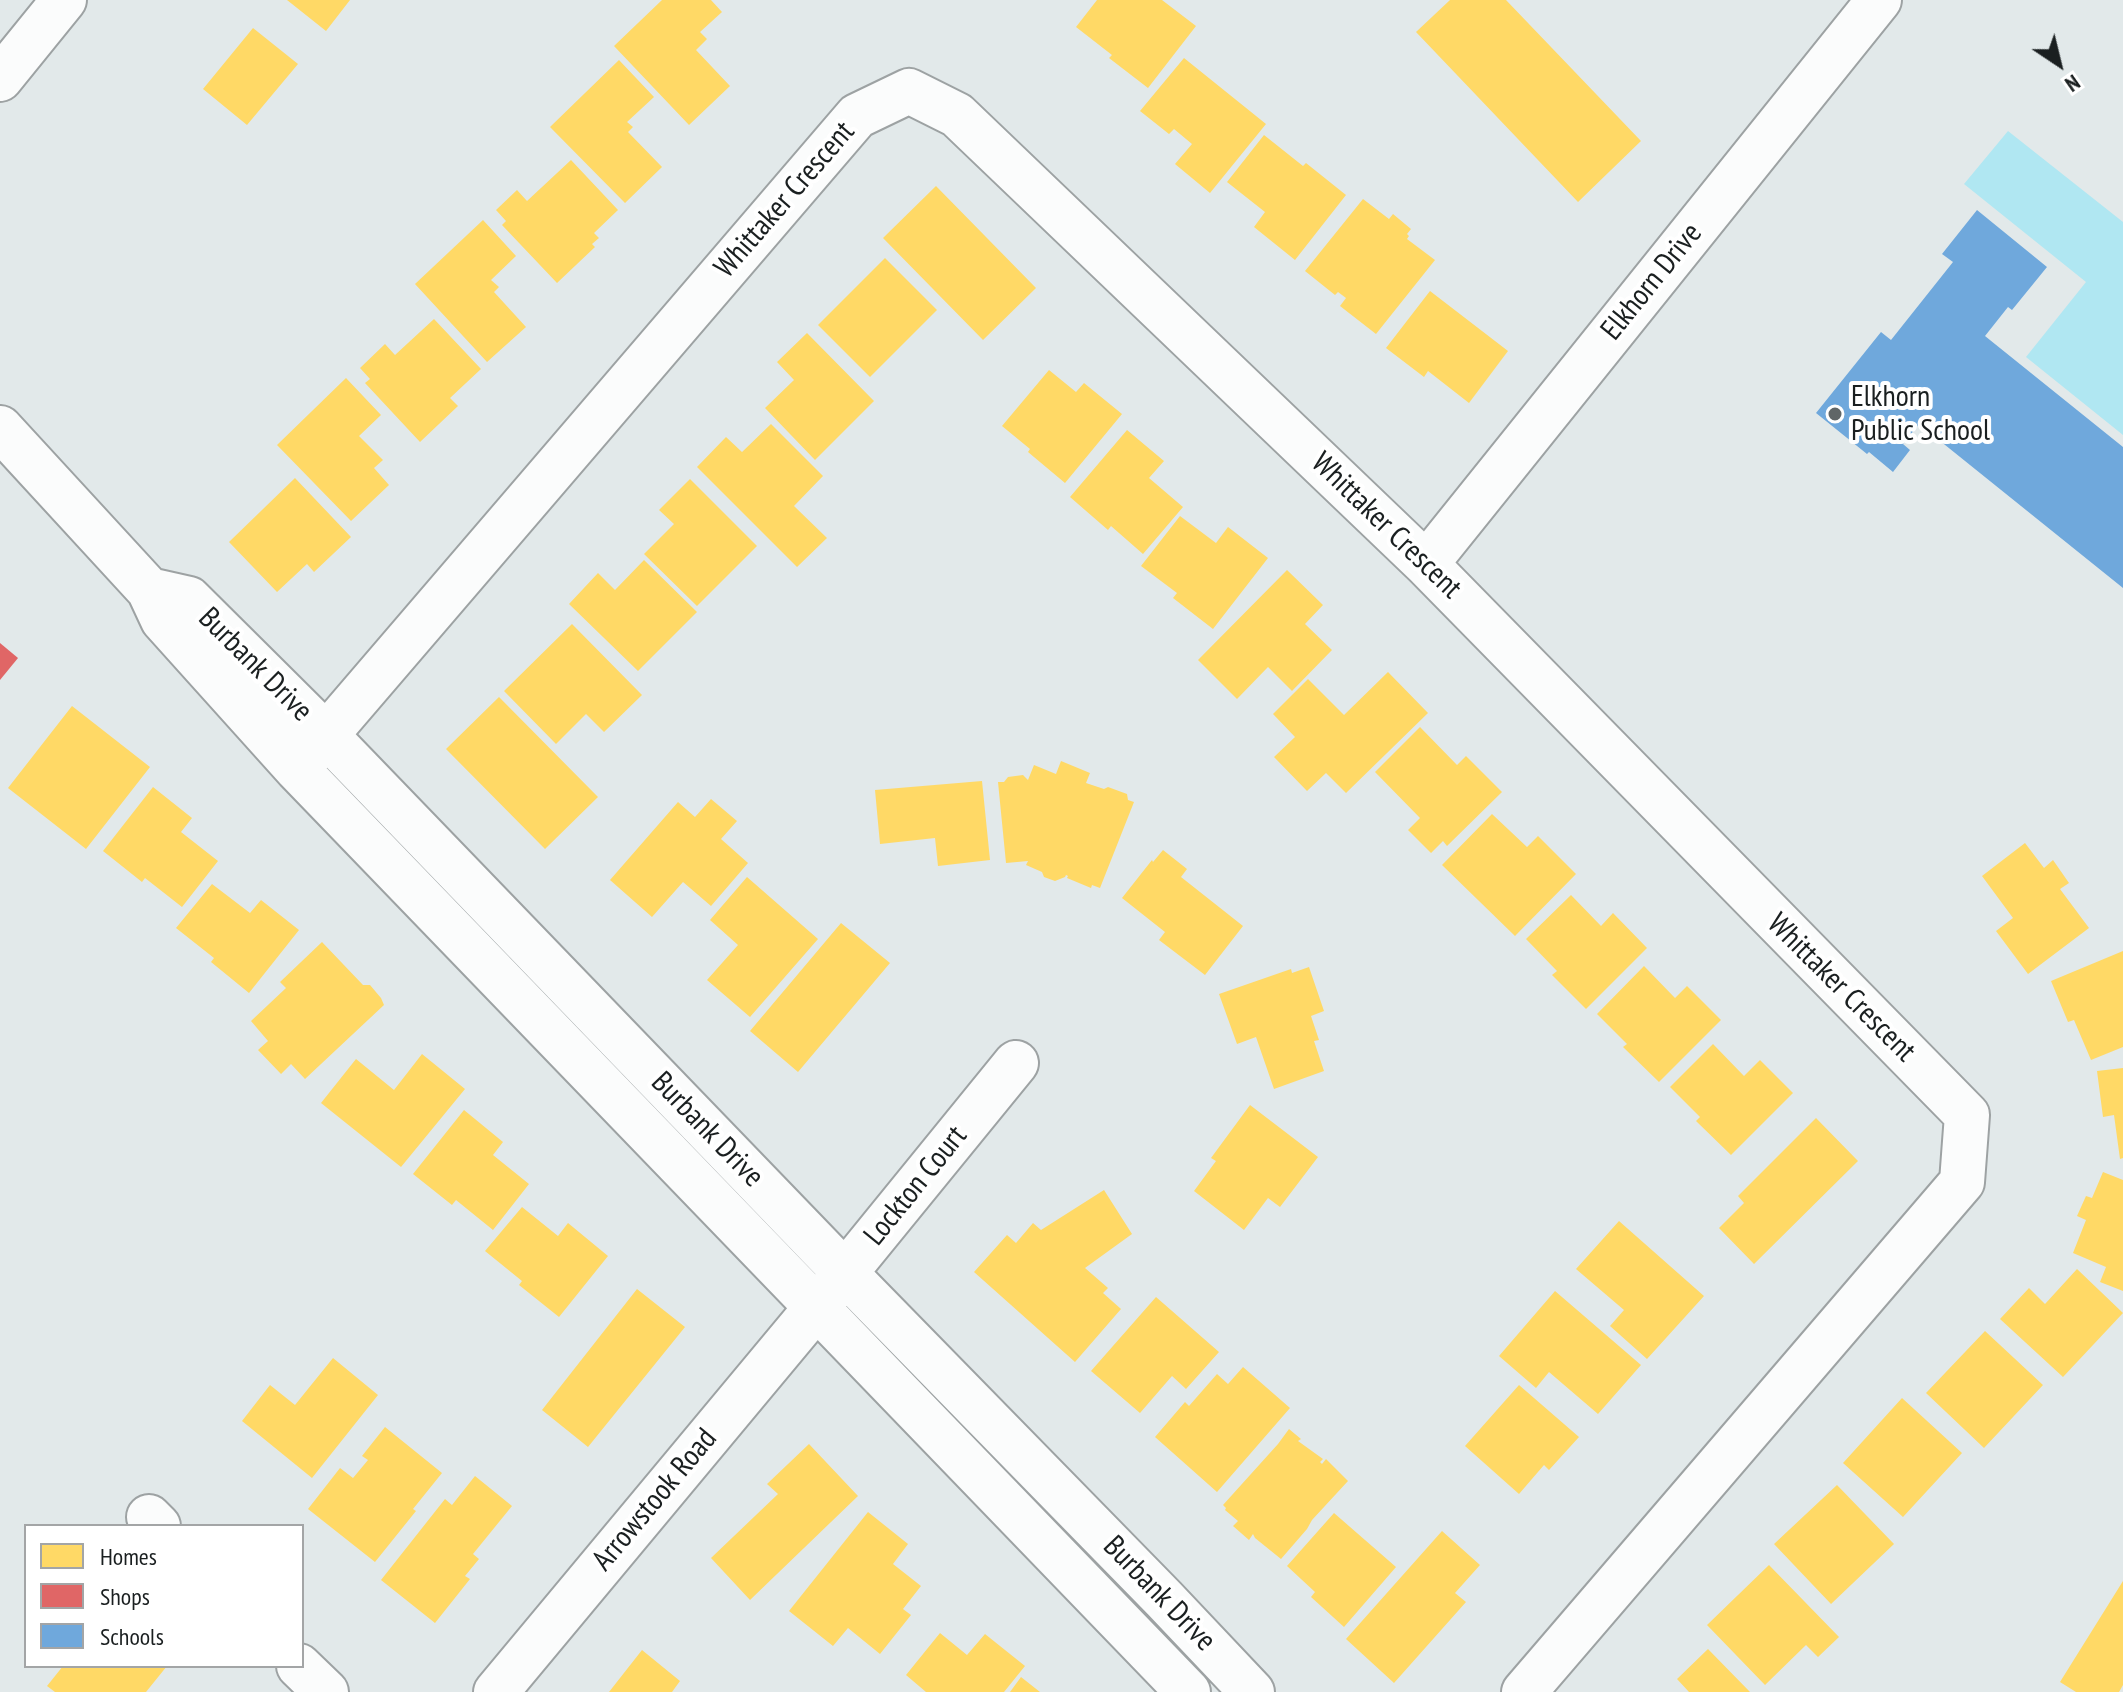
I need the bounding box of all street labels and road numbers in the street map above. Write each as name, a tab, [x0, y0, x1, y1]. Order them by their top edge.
street label: Whittaker Crescent	[708, 115, 862, 285]
street label: Elkhorn Drive	[1594, 216, 1710, 348]
street label: Whittaker Crescent	[1303, 445, 1469, 607]
street label: Burbank Drive	[191, 601, 319, 729]
street label: Whittaker Crescent	[1759, 906, 1923, 1070]
street label: Burbank Drive	[643, 1065, 771, 1195]
street label: Lockton Court	[857, 1119, 975, 1253]
street label: Arrowstook Road	[585, 1422, 725, 1578]
street label: Burbank Drive	[1095, 1529, 1223, 1659]

